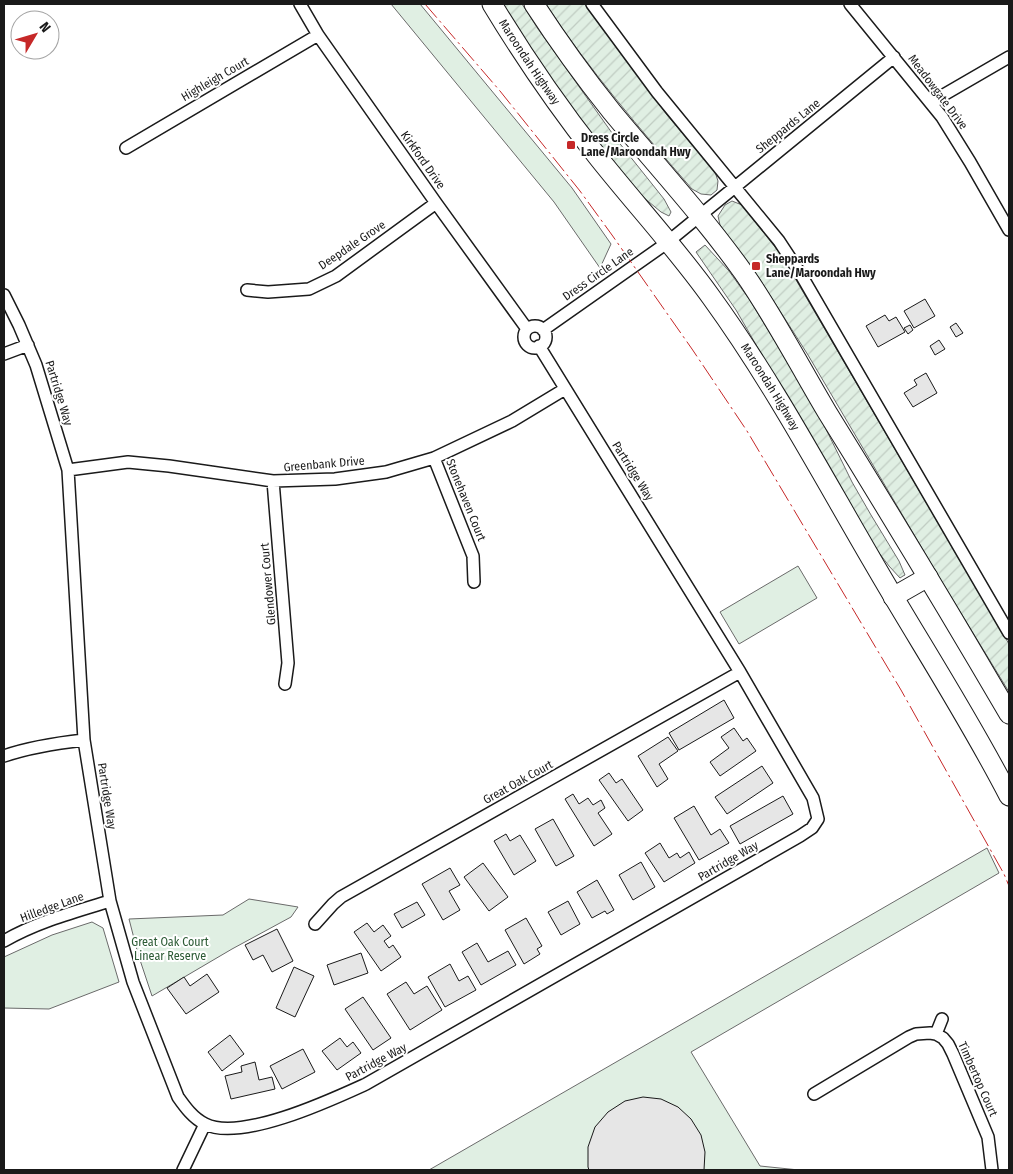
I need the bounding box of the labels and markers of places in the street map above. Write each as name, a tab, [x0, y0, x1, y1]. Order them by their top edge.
place label: Dress Circle Lane/Maroondah Hwy	[581, 131, 691, 159]
marker: Dress Circle Lane/Maroondah Hwy	[565, 139, 577, 151]
place label: Sheppards Lane/Maroondah Hwy	[766, 252, 876, 280]
marker: Sheppards Lane/Maroondah Hwy	[750, 260, 762, 272]

